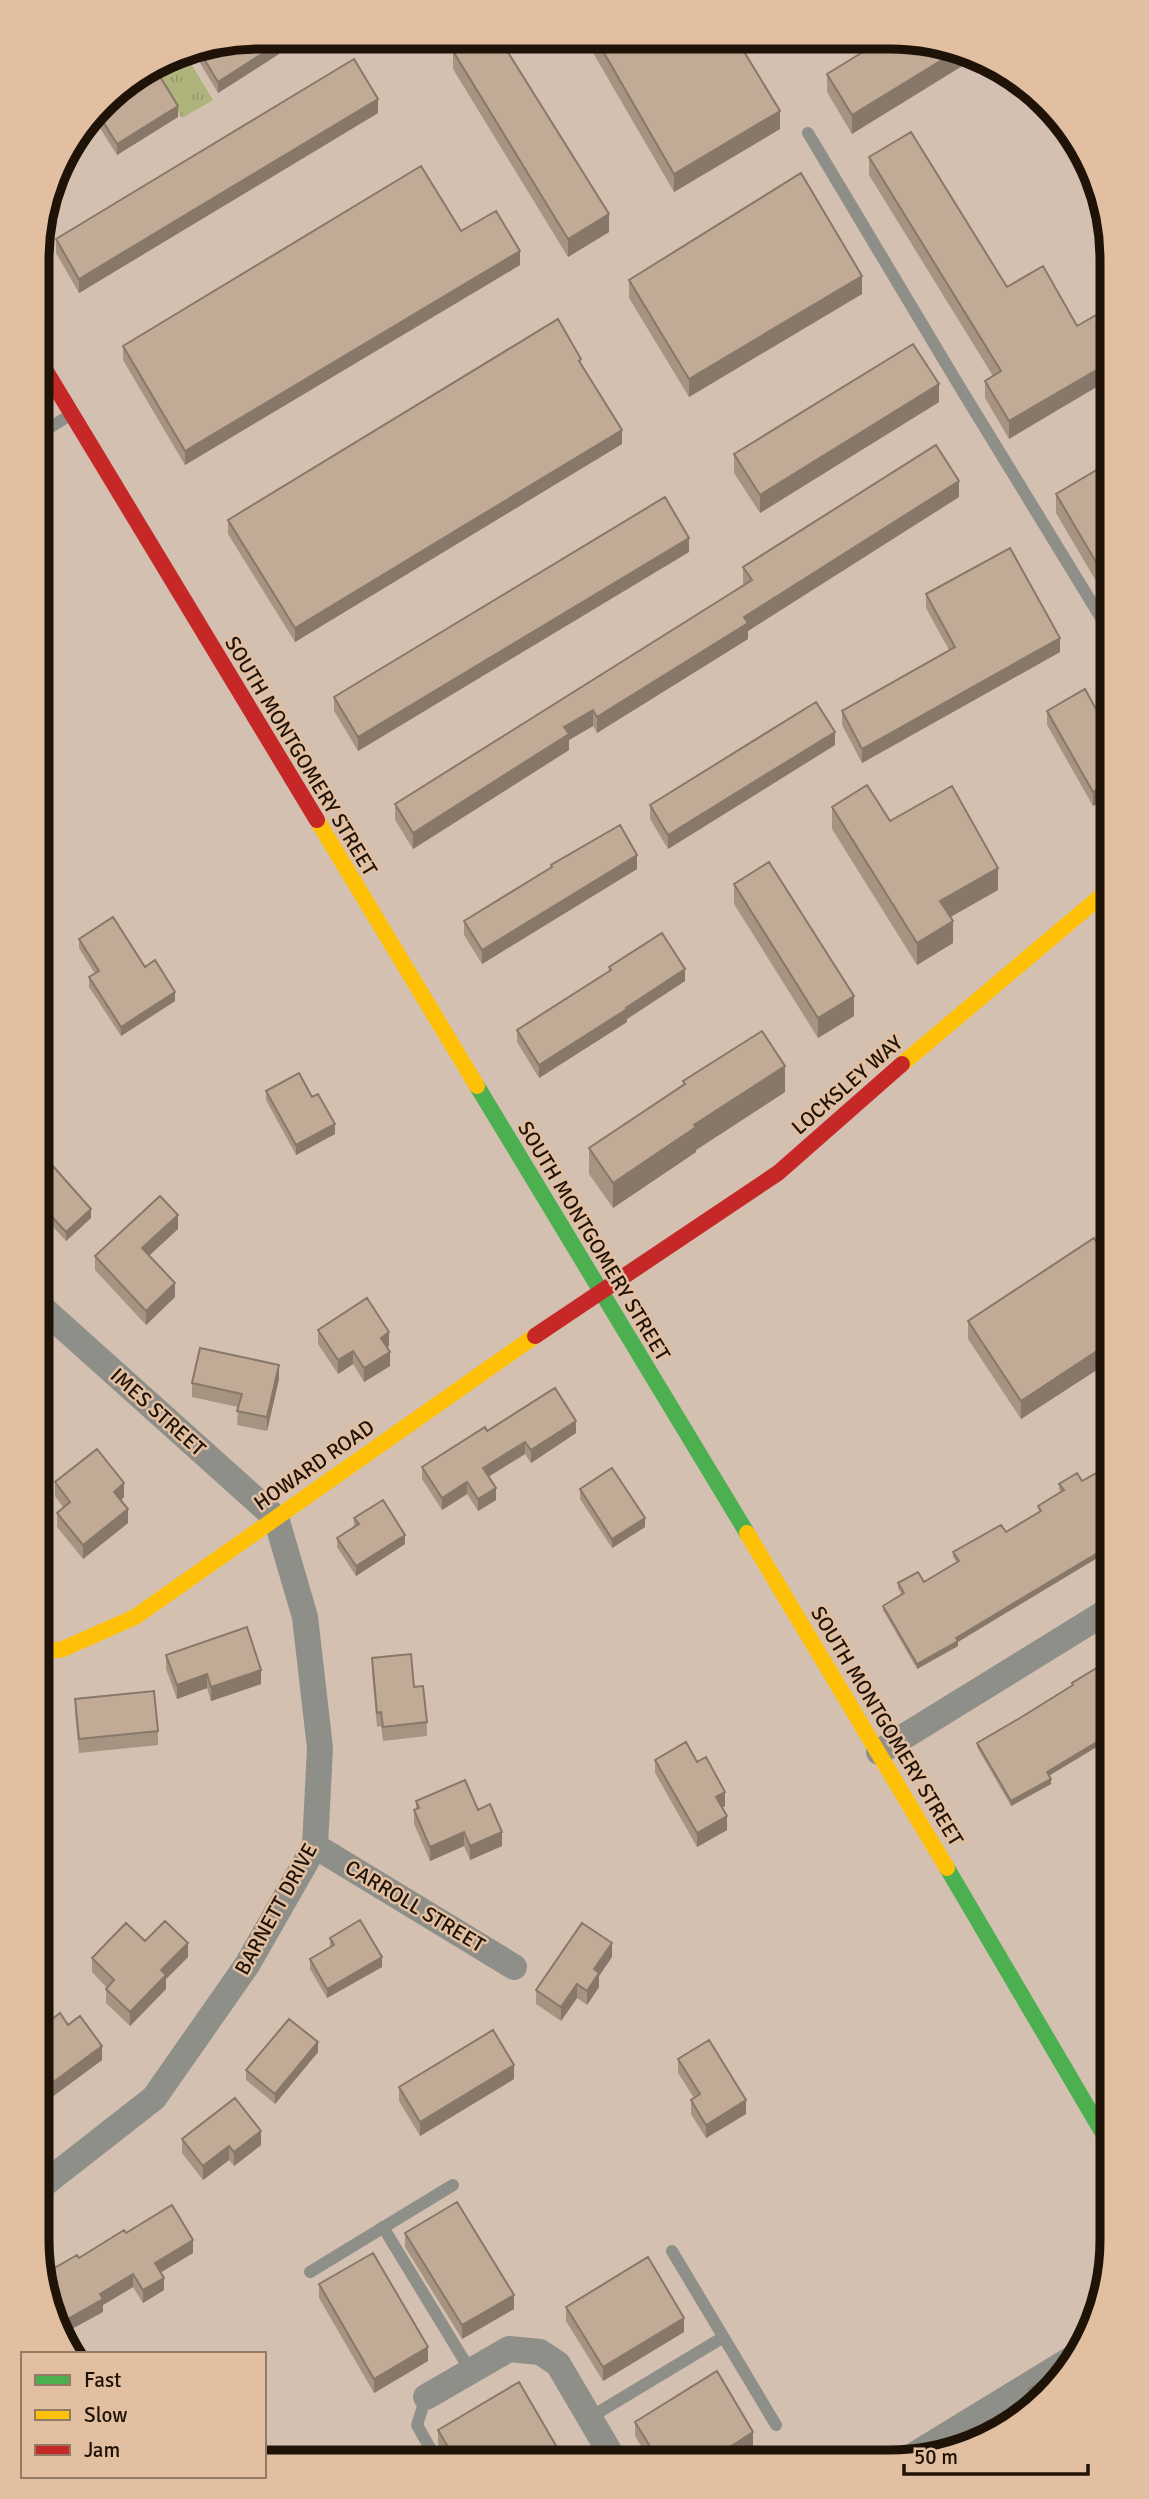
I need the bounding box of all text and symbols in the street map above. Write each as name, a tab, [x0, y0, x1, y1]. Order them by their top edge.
street label: SOUTH MONTGOMERY STREET	[219, 631, 383, 881]
street label: LOCKSLEY WAY	[786, 1029, 908, 1140]
street label: SOUTH MONTGOMERY STREET	[512, 1116, 676, 1366]
street label: IMES STREET	[105, 1362, 212, 1462]
street label: HOWARD ROAD	[249, 1414, 379, 1516]
street label: SOUTH MONTGOMERY STREET	[805, 1601, 969, 1851]
street label: BARNETT DRIVE	[229, 1839, 323, 1979]
street label: CARROLL STREET	[340, 1854, 490, 1958]
legend	[21, 2352, 266, 2478]
text: Fast	[84, 2367, 121, 2393]
text: Slow	[84, 2402, 128, 2428]
scale bar	[904, 2432, 1088, 2476]
text: Jam	[84, 2437, 120, 2463]
text: 50 m	[914, 2444, 958, 2470]

